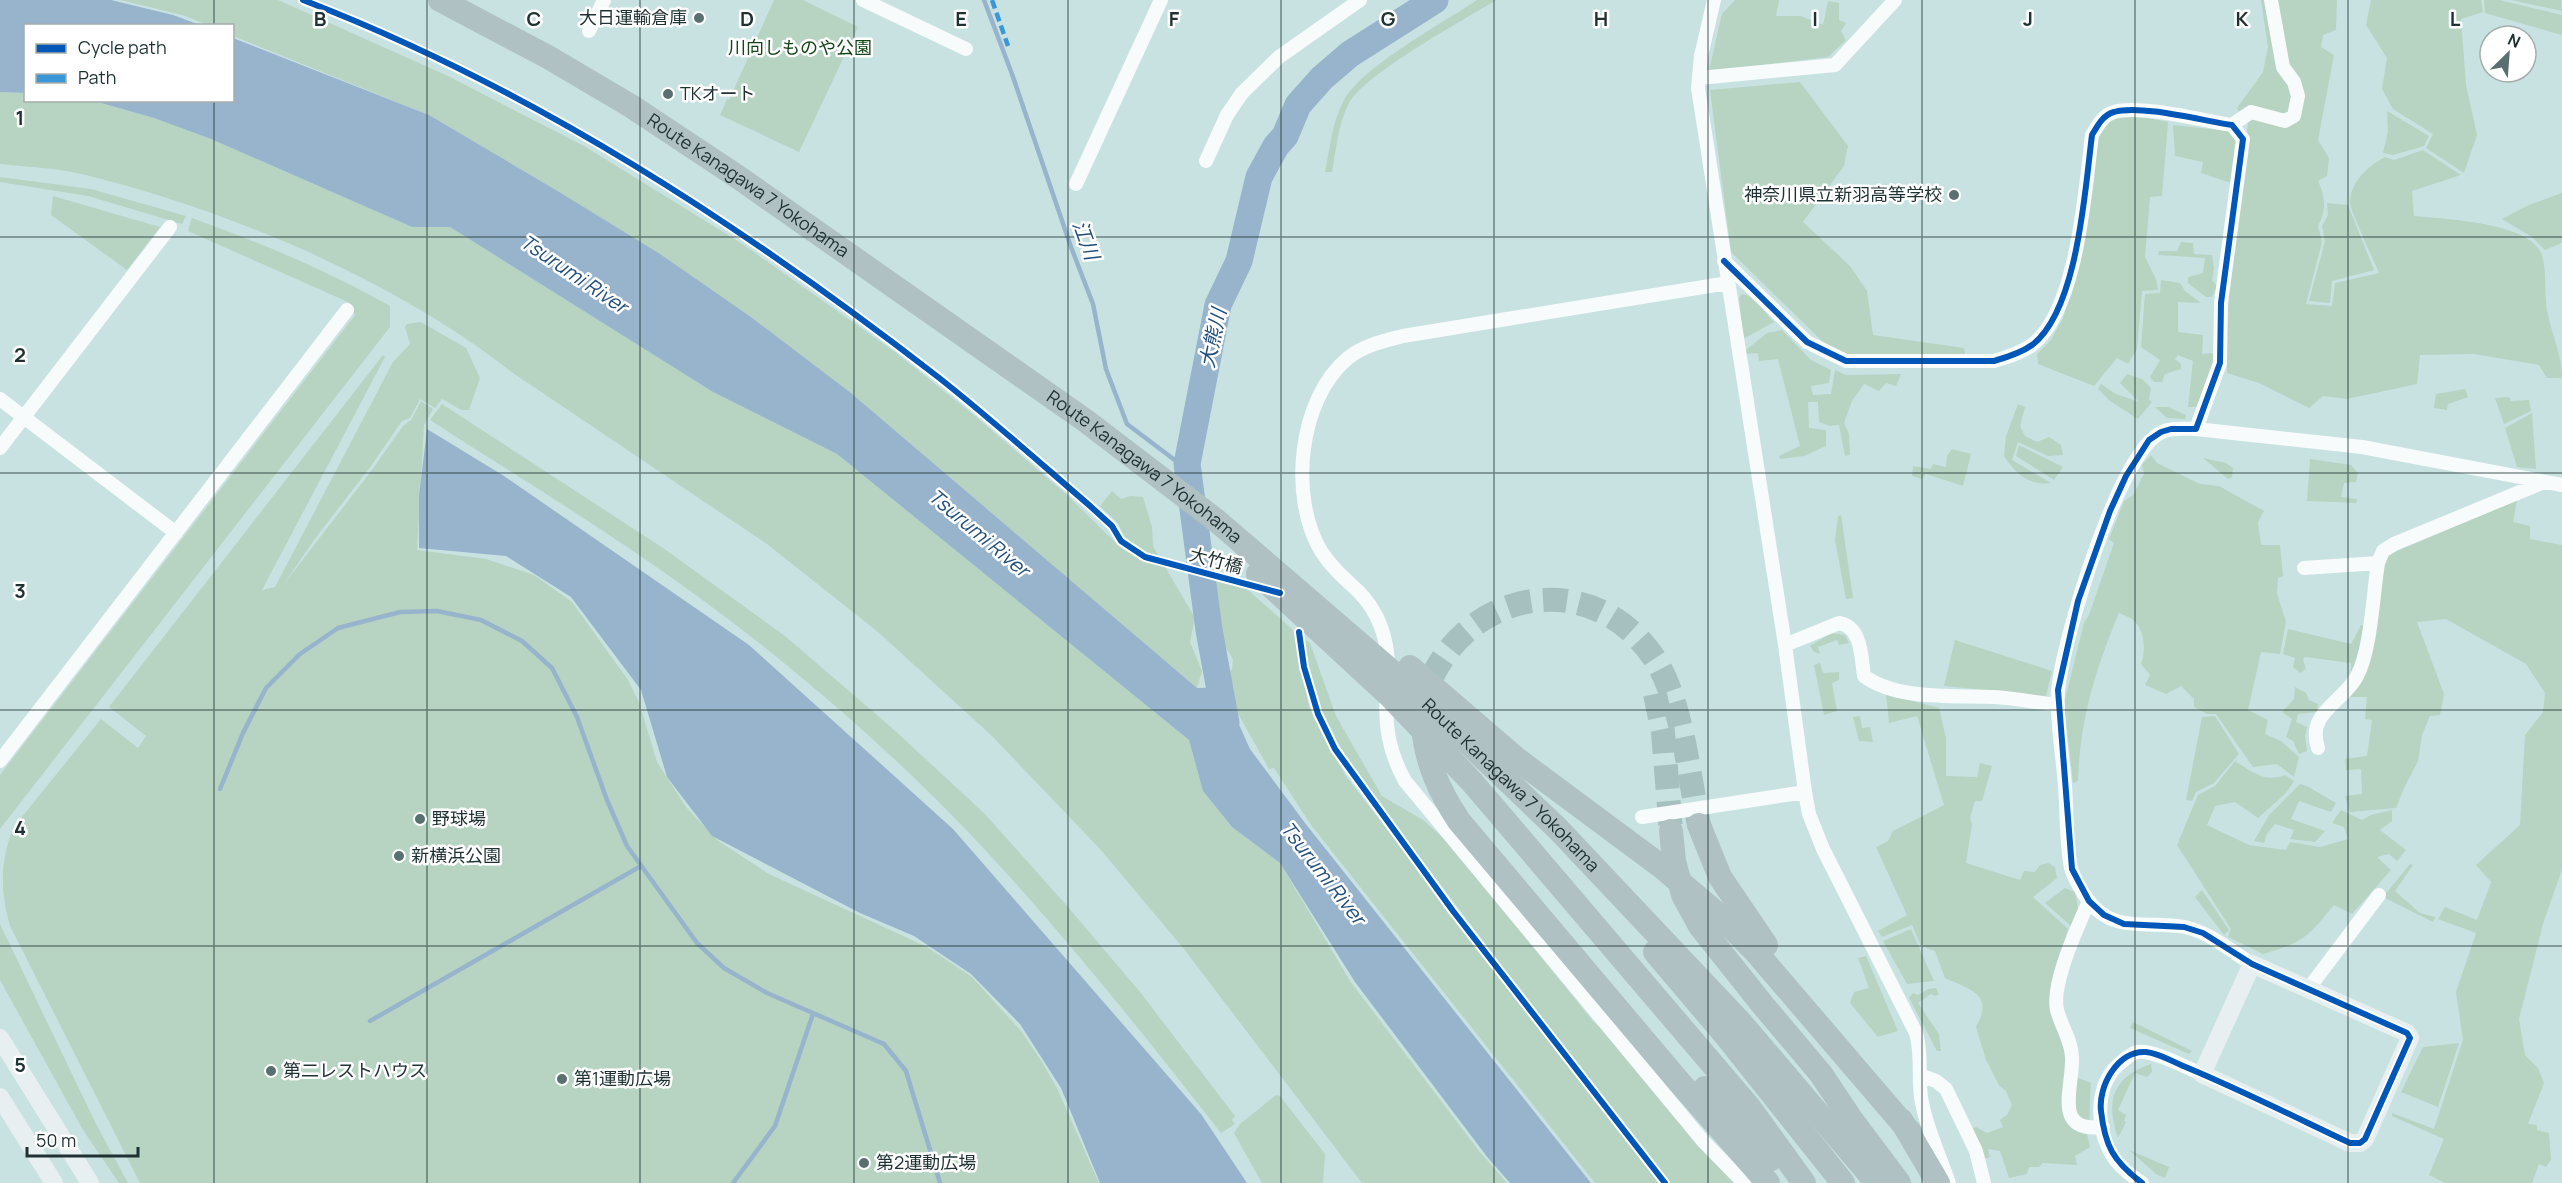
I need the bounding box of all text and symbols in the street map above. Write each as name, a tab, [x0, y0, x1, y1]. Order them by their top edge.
text: B	[314, 5, 327, 32]
text: C	[527, 5, 541, 32]
place label: 大日運輸倉庫	[579, 5, 687, 29]
text: D	[740, 5, 754, 32]
text: E	[955, 5, 967, 32]
text: F	[1169, 5, 1180, 32]
text: G	[1381, 5, 1396, 32]
text: H	[1594, 5, 1608, 32]
text: I	[1812, 5, 1818, 32]
text: J	[2023, 5, 2033, 32]
text: K	[2236, 5, 2249, 32]
text: L	[2450, 5, 2461, 32]
marker: 大日運輸倉庫	[692, 11, 706, 25]
legend	[24, 24, 234, 102]
north arrow	[2478, 24, 2538, 84]
text: N	[2504, 28, 2524, 53]
text: Cycle path	[78, 35, 167, 59]
park label: 川向しものや公園	[728, 35, 872, 59]
text: Path	[78, 65, 116, 89]
place label: TKオート	[680, 81, 755, 105]
marker: TKオート	[661, 87, 675, 101]
text: 1	[16, 104, 24, 131]
street label: Route Kanagawa 7 Yokohama	[643, 107, 854, 262]
place label: 神奈川県立新羽高等学校	[1744, 182, 1942, 206]
marker: 神奈川県立新羽高等学校	[1947, 188, 1961, 202]
water label: 江川	[1067, 216, 1107, 265]
water label: Tsurumi River	[515, 228, 635, 321]
water label: 大熊川	[1193, 304, 1232, 370]
text: 2	[14, 341, 26, 368]
street label: Route Kanagawa 7 Yokohama	[1042, 384, 1247, 548]
water label: Tsurumi River	[923, 482, 1038, 585]
street label: 大竹橋	[1187, 541, 1245, 579]
text: 3	[14, 577, 26, 604]
street label: Route Kanagawa 7 Yokohama	[1417, 692, 1605, 877]
place label: 野球場	[432, 806, 486, 830]
marker: 野球場	[413, 812, 427, 826]
text: 4	[14, 814, 26, 841]
water label: Tsurumi River	[1275, 816, 1374, 932]
place label: 新横浜公園	[411, 843, 501, 867]
marker: 新横浜公園	[392, 849, 406, 863]
text: 5	[14, 1051, 26, 1078]
place label: 第二レストハウス	[283, 1058, 427, 1082]
marker: 第二レストハウス	[264, 1064, 278, 1078]
place label: 第1運動広場	[574, 1066, 671, 1090]
marker: 第1運動広場	[555, 1072, 569, 1086]
scale bar	[27, 1120, 138, 1158]
text: 50 m	[36, 1128, 76, 1152]
place label: 第2運動広場	[876, 1150, 976, 1174]
marker: 第2運動広場	[857, 1156, 871, 1170]

